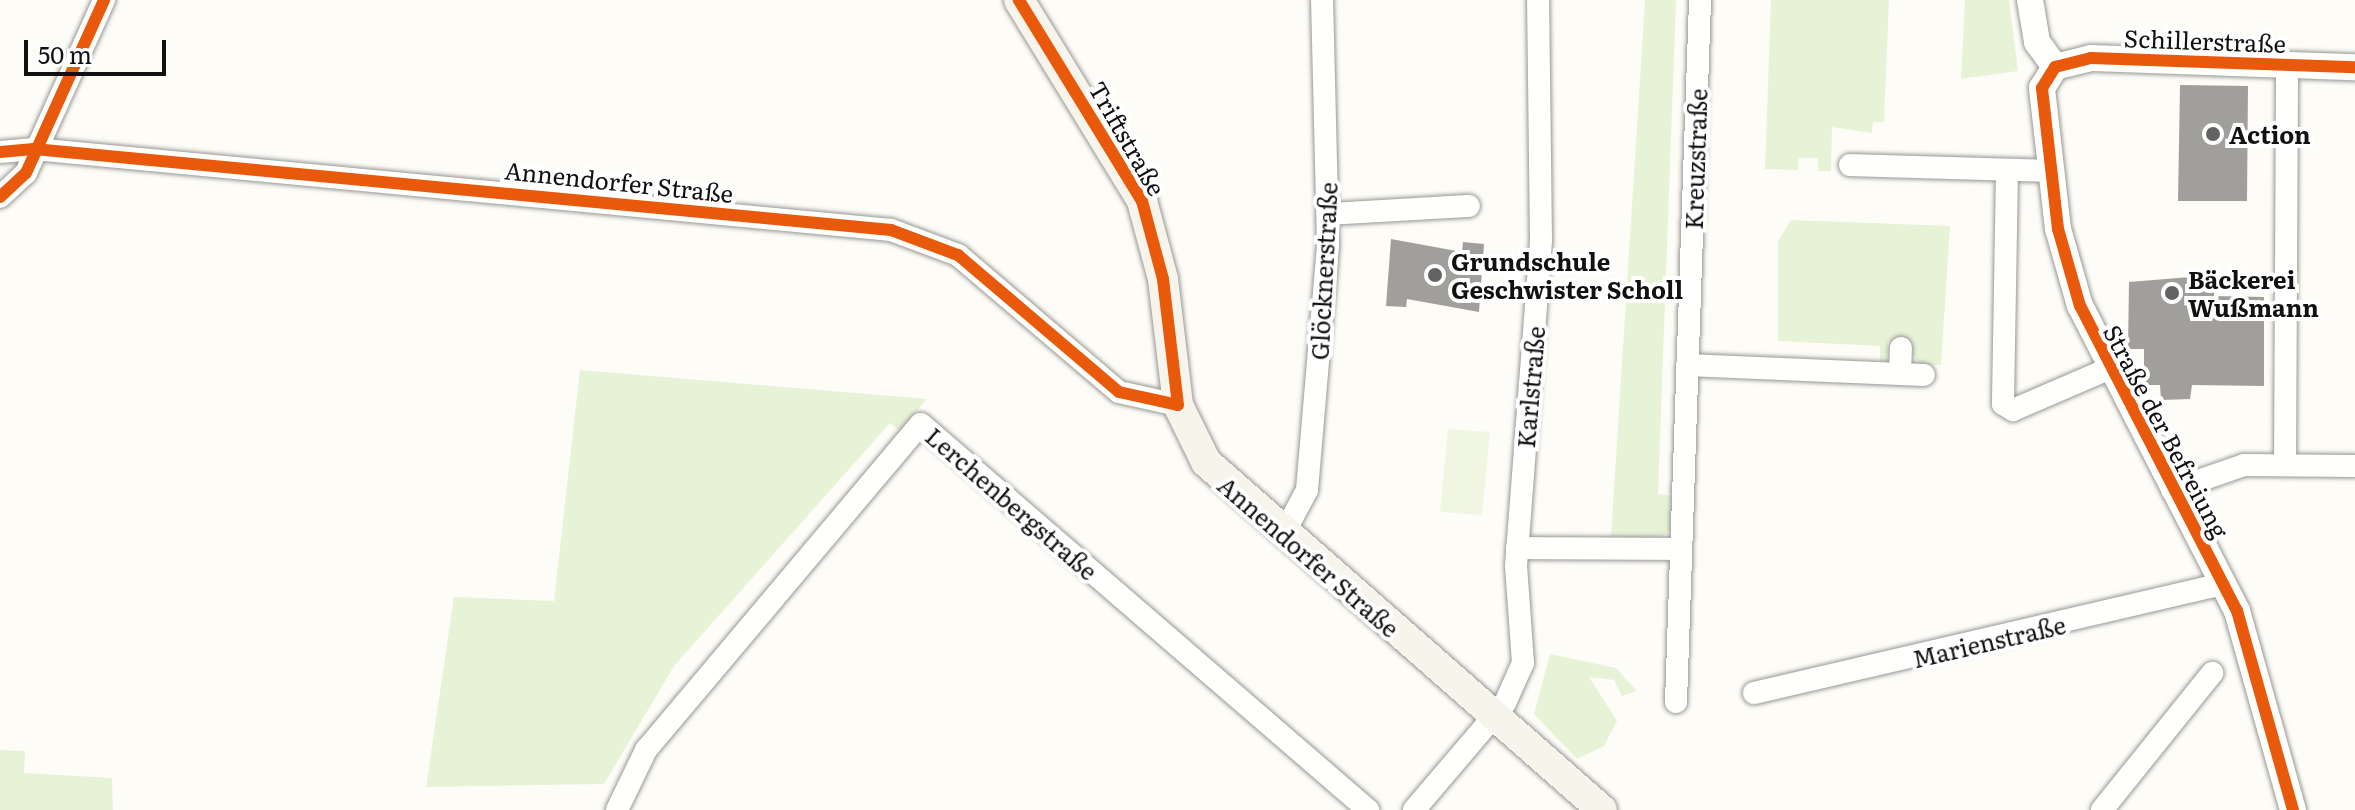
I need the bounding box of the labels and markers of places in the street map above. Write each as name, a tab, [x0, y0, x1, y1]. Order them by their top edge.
place label: Action	[2229, 120, 2311, 148]
marker: Action	[2204, 125, 2222, 143]
place label: Grundschule Geschwister Scholl	[1451, 247, 1683, 303]
place label: Bäckerei Wußmann	[2188, 265, 2319, 321]
marker: Grundschule Geschwister Scholl	[1426, 266, 1444, 284]
marker: Bäckerei Wußmann	[2163, 284, 2181, 302]

